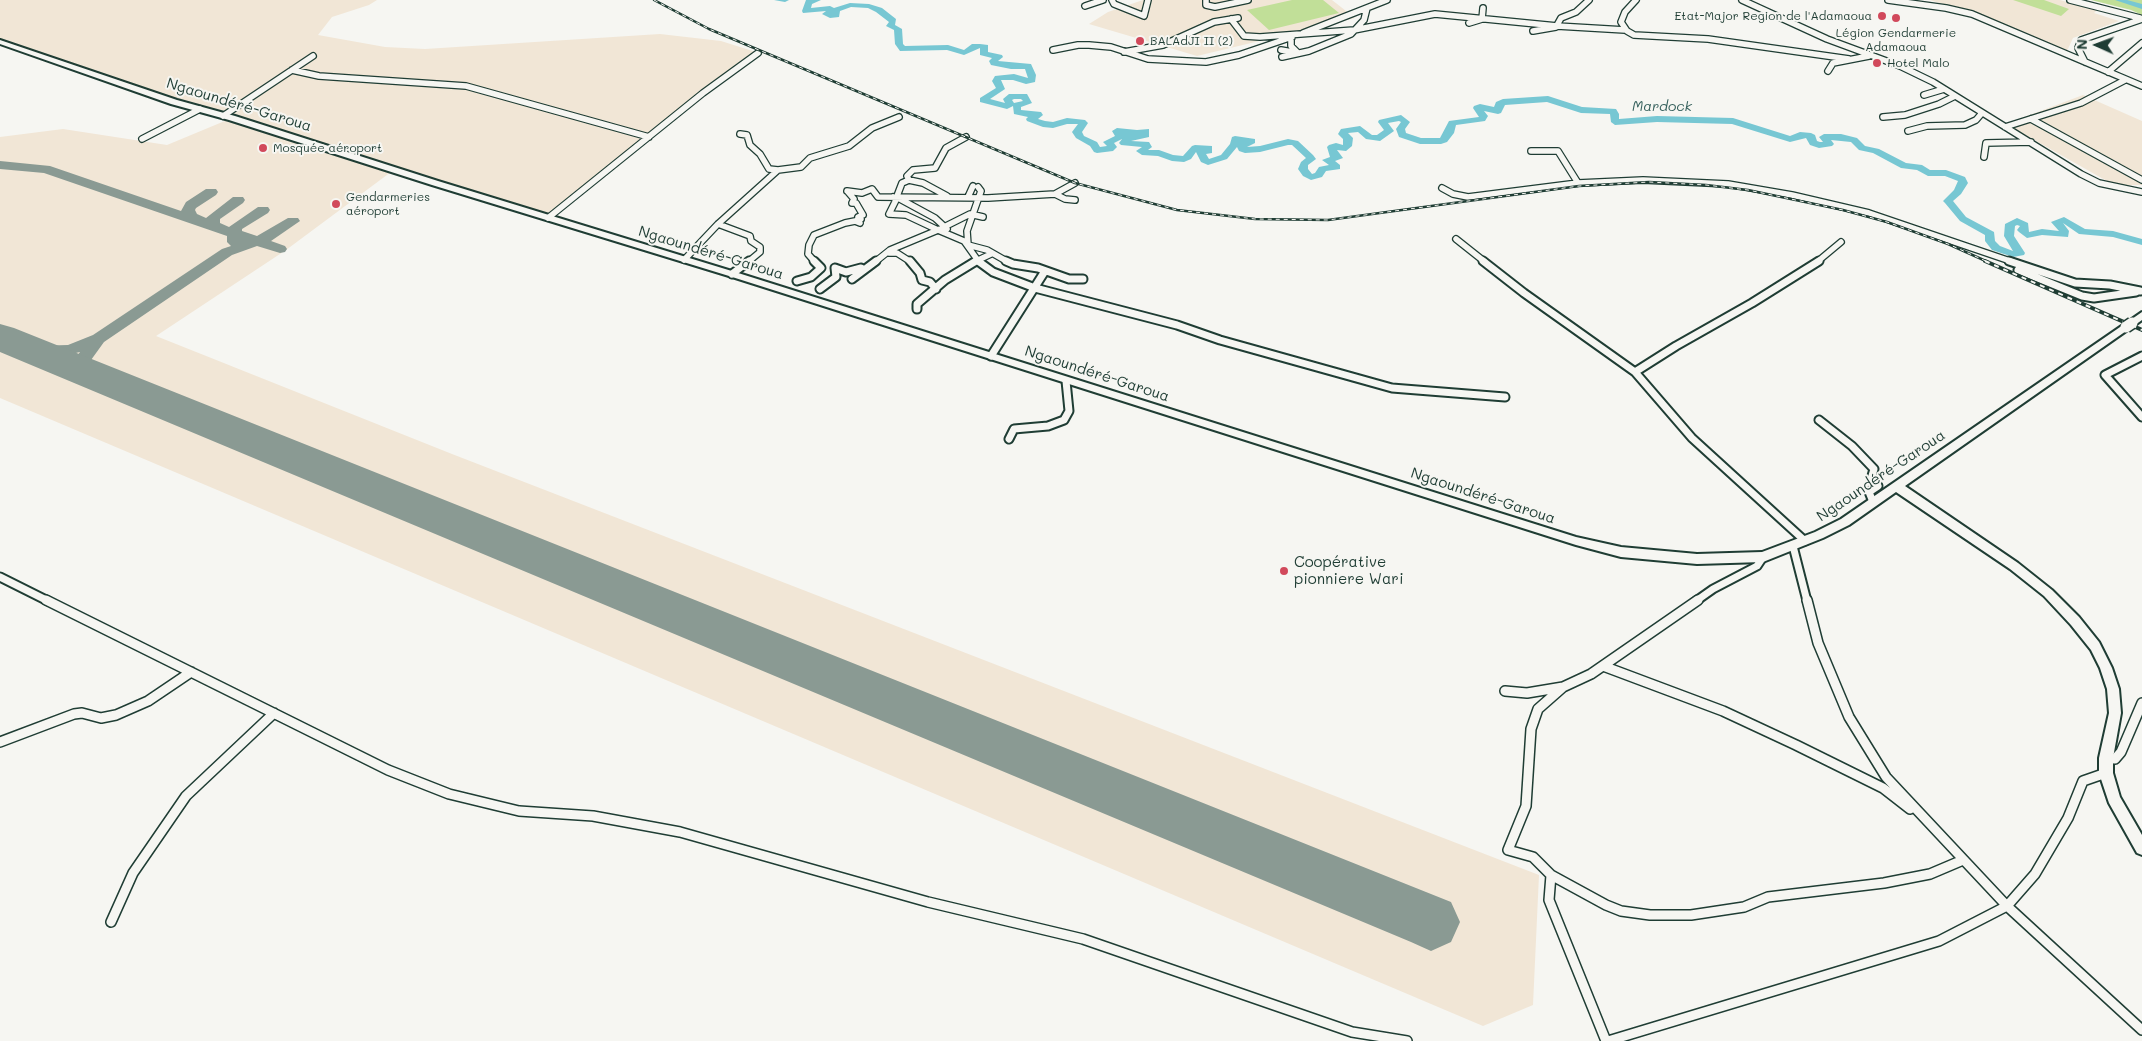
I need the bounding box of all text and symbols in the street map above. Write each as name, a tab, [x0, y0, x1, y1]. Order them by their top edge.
place label: Etat-Major Region de l'Adamaoua	[1674, 9, 1872, 23]
marker: Etat-Major Region de l'Adamaoua	[1876, 10, 1888, 22]
marker: Légion Gendarmerie Adamaoua	[1890, 12, 1902, 24]
north arrow	[2072, 20, 2122, 70]
place label: Légion Gendarmerie Adamaoua	[1836, 26, 1956, 54]
place label: BALAdJI II (2)	[1150, 34, 1233, 48]
marker: BALAdJI II (2)	[1134, 35, 1146, 47]
text: N	[2072, 39, 2091, 50]
place label: Hotel Malo	[1887, 56, 1949, 70]
marker: Hotel Malo	[1871, 57, 1883, 69]
street label: Ngaoundéré-Garoua	[164, 74, 314, 136]
water label: Mardock	[1632, 99, 1692, 115]
place label: Mosquée aéroport	[273, 141, 382, 155]
marker: Mosquée aéroport	[257, 142, 269, 154]
place label: Gendarmeries aéroport	[346, 190, 430, 218]
marker: Gendarmeries aéroport	[330, 198, 342, 210]
street label: Ngaoundéré-Garoua	[636, 222, 786, 284]
street label: Ngaoundéré-Garoua	[1022, 342, 1172, 406]
street label: Ngaoundéré-Garoua	[1813, 426, 1949, 526]
street label: Ngaoundéré-Garoua	[1408, 464, 1558, 528]
place label: Coopérative pionniere Wari	[1294, 553, 1403, 588]
marker: Coopérative pionniere Wari	[1278, 565, 1290, 577]

